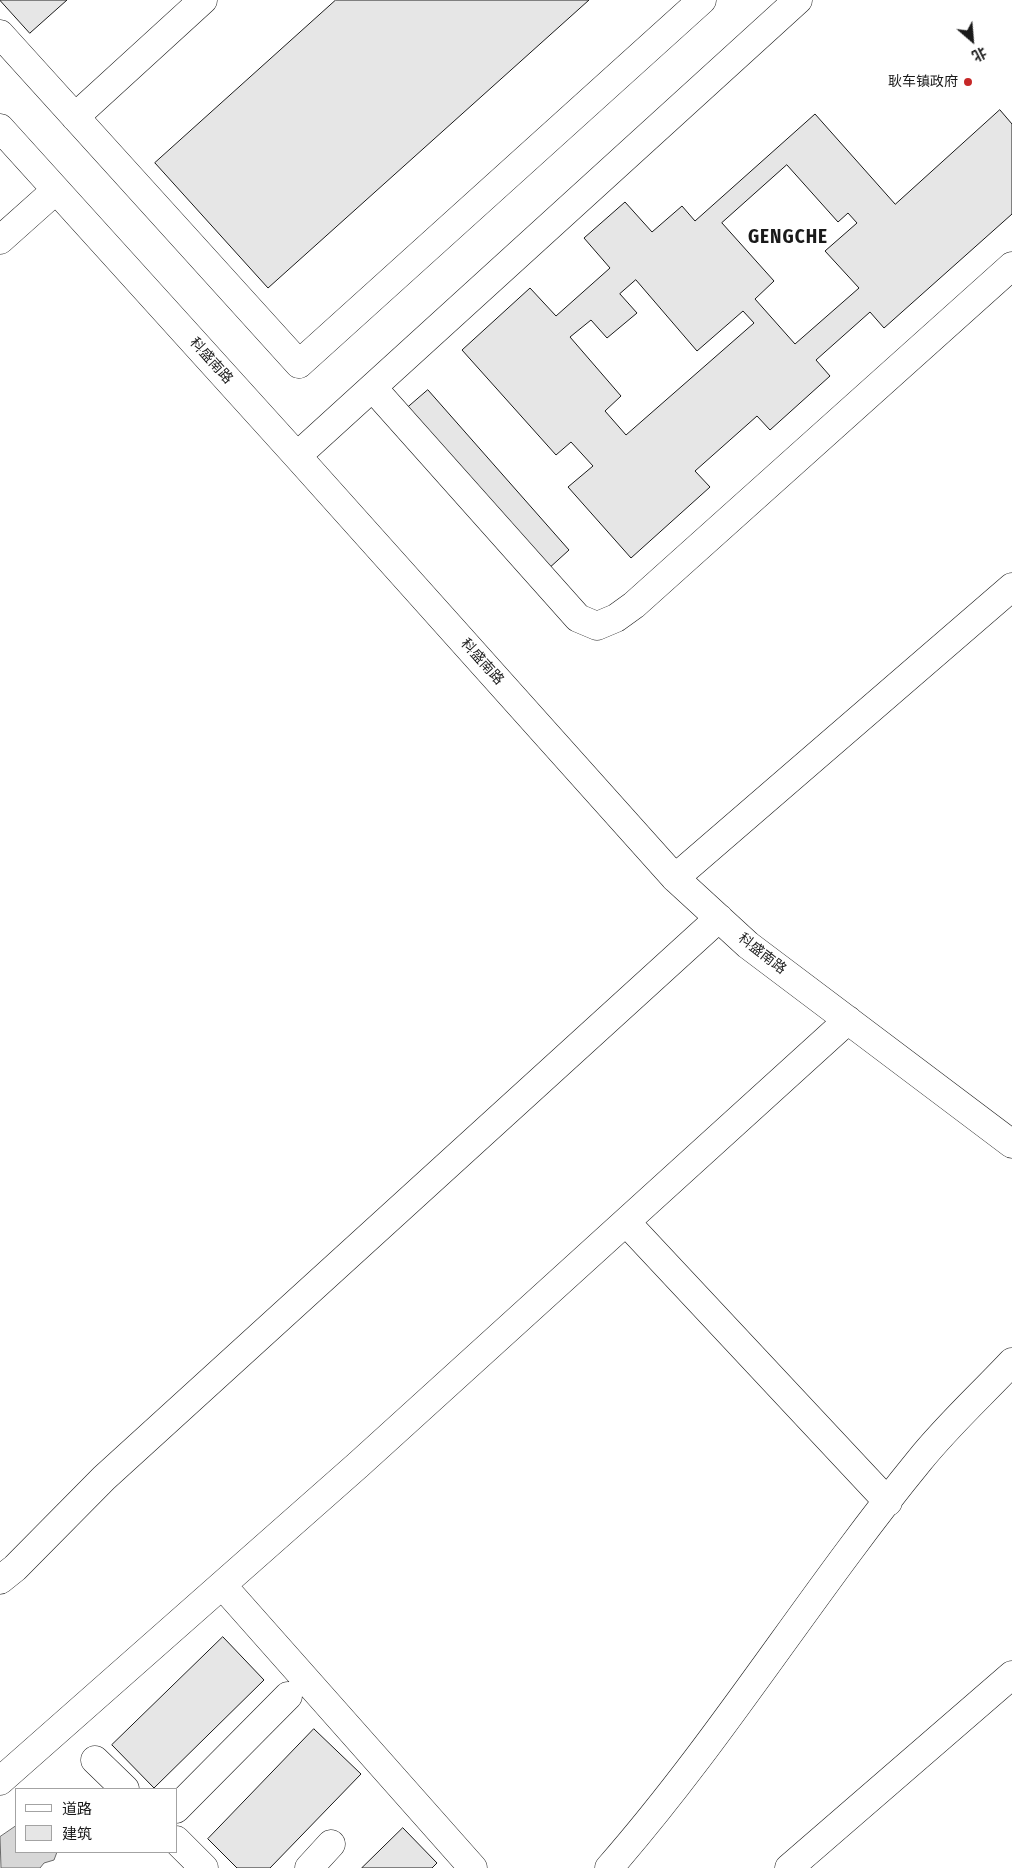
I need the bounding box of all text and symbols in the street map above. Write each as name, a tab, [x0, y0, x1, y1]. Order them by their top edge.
north arrow	[947, 15, 997, 65]
text: 北	[969, 43, 989, 65]
place label: 耿车镇政府	[888, 74, 958, 90]
marker: 耿车镇政府	[962, 76, 974, 88]
district label: GENGCHE	[747, 227, 829, 249]
street label: 科盛南路	[186, 335, 236, 387]
street label: 科盛南路	[457, 636, 507, 688]
street label: 科盛南路	[735, 930, 789, 978]
legend	[15, 1788, 178, 1853]
text: 道路	[62, 1800, 92, 1818]
text: 建筑	[62, 1825, 92, 1843]

